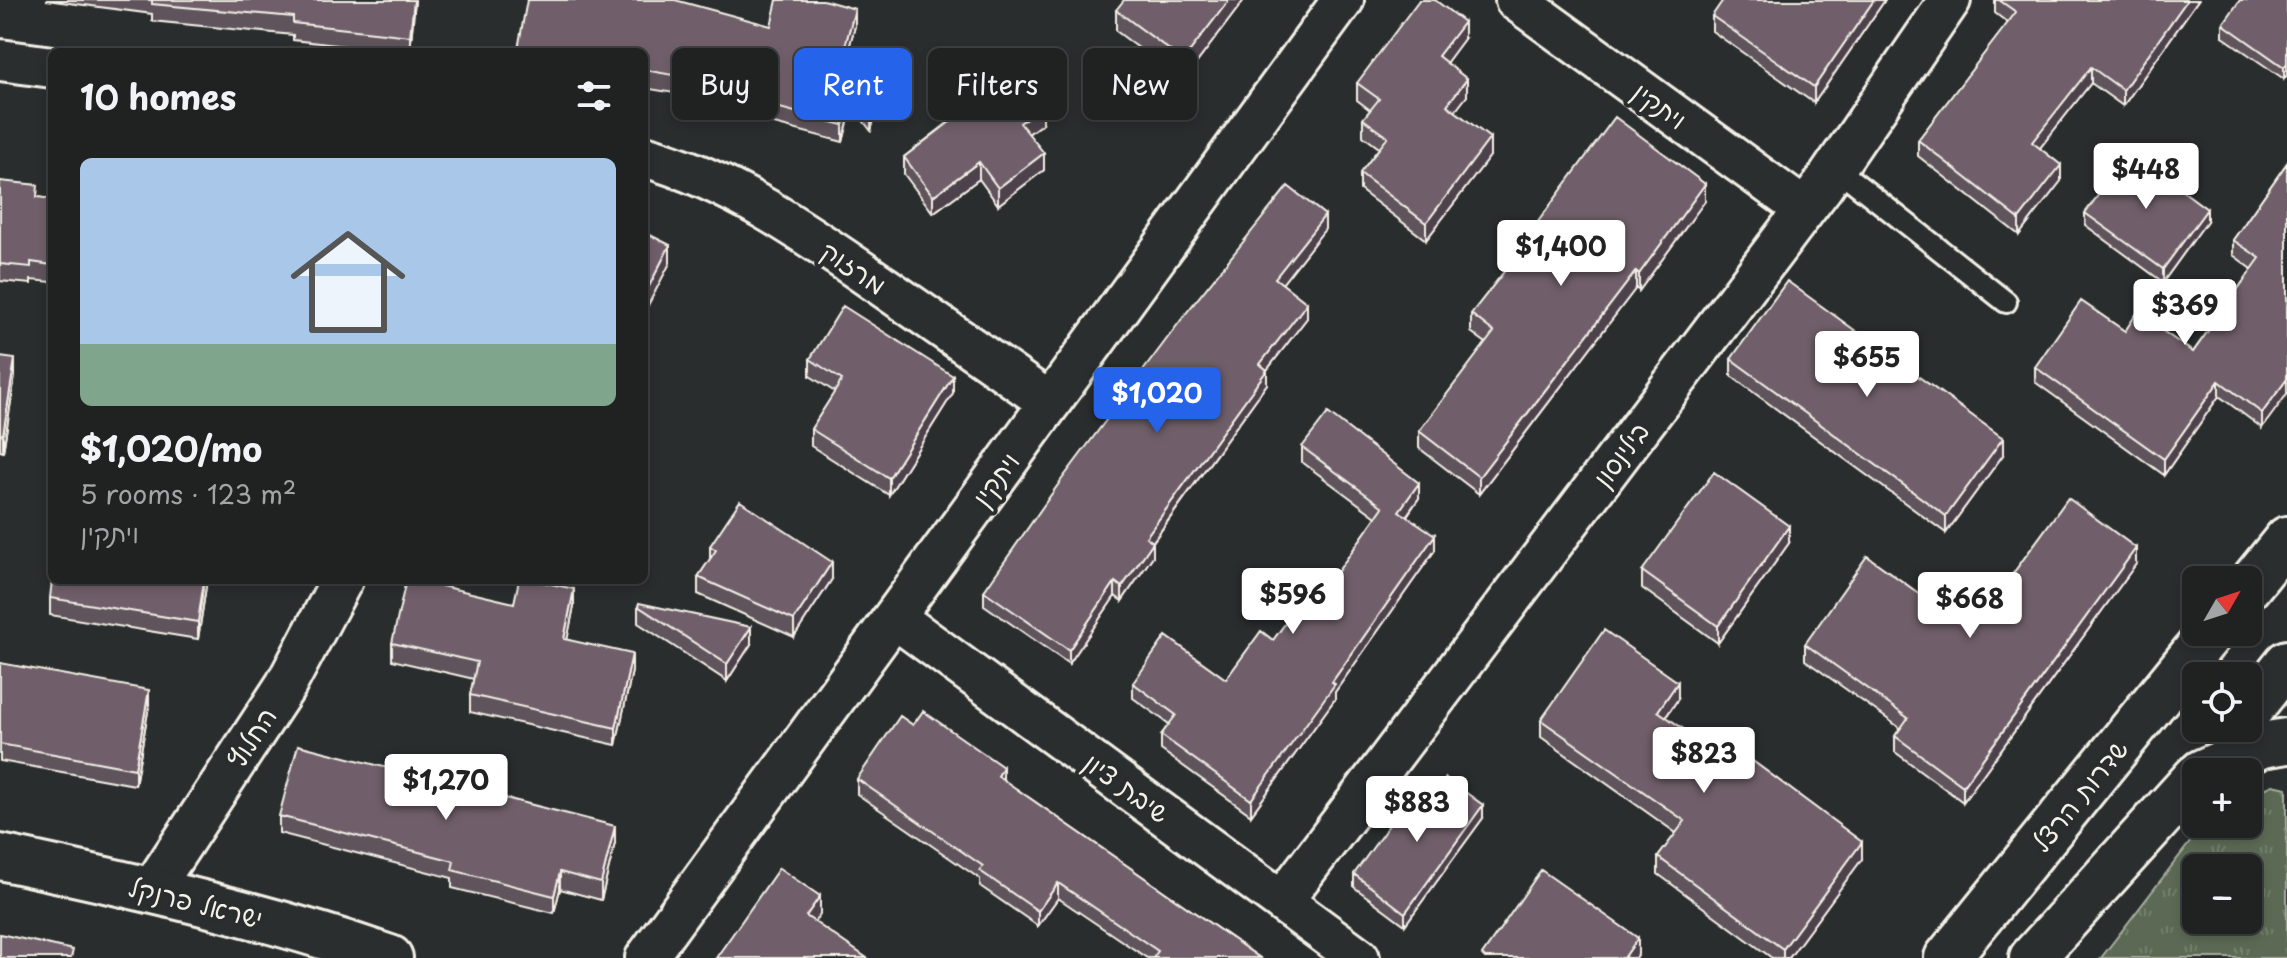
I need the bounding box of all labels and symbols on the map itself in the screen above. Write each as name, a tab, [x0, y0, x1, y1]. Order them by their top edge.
street label: ויתקין	[1625, 72, 1695, 138]
pin: $448	[2099, 143, 2193, 211]
pin: $1,400	[1496, 220, 1626, 288]
street label: מרזוק	[813, 231, 895, 303]
pin: $369	[2138, 279, 2232, 347]
pin: $655	[1820, 331, 1914, 399]
pin: $1,020	[1092, 367, 1222, 435]
street label: בילינסון	[1582, 413, 1658, 495]
street label: ויתקין	[962, 444, 1028, 514]
north arrow	[2182, 566, 2262, 646]
pin: $596	[1246, 568, 1340, 636]
pin: $668	[1923, 572, 2017, 640]
street label: החלוץ	[217, 699, 285, 775]
pin: $823	[1657, 727, 1751, 795]
street label: שדרות הרצל	[2021, 730, 2137, 860]
street label: שיבת ציון	[1076, 742, 1178, 832]
pin: $1,270	[381, 754, 511, 822]
pin: $883	[1370, 776, 1464, 844]
street label: ישראל פרנקל	[125, 867, 267, 937]

